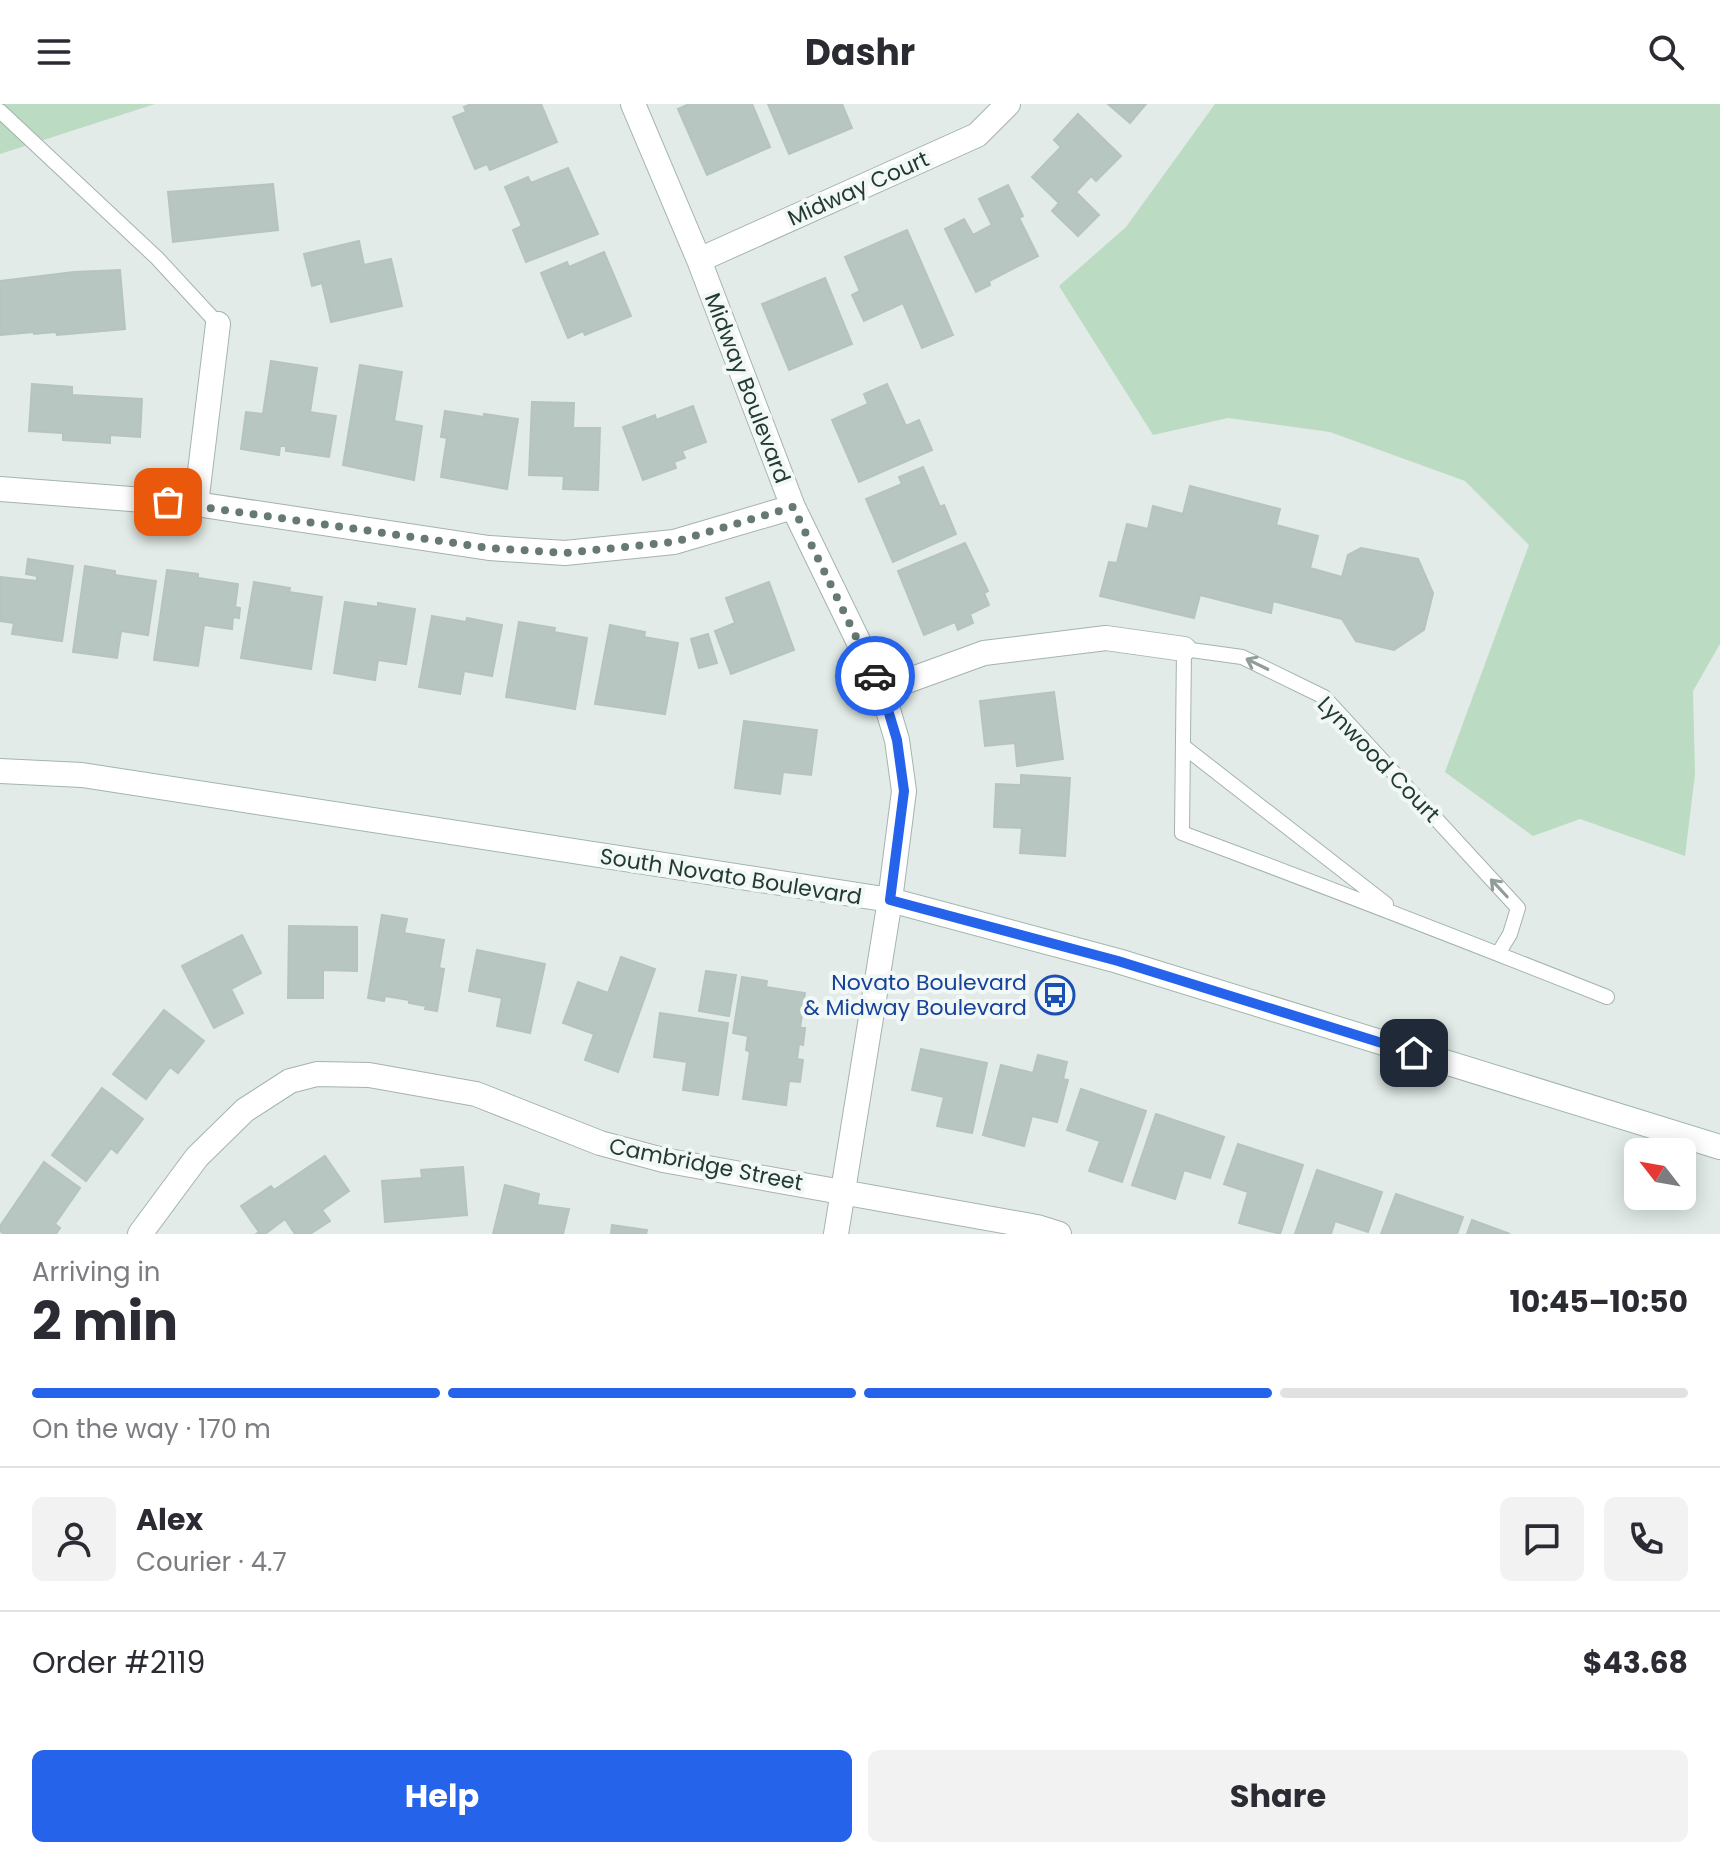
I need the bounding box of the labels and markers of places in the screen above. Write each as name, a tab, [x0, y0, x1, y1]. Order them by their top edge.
pin	[134, 468, 202, 536]
place label: Novato Boulevard & Midway Boulevard	[803, 967, 1027, 1023]
bus stop icon: Novato Boulevard & Midway Boulevard	[1034, 974, 1076, 1016]
pin	[1380, 1019, 1448, 1087]

